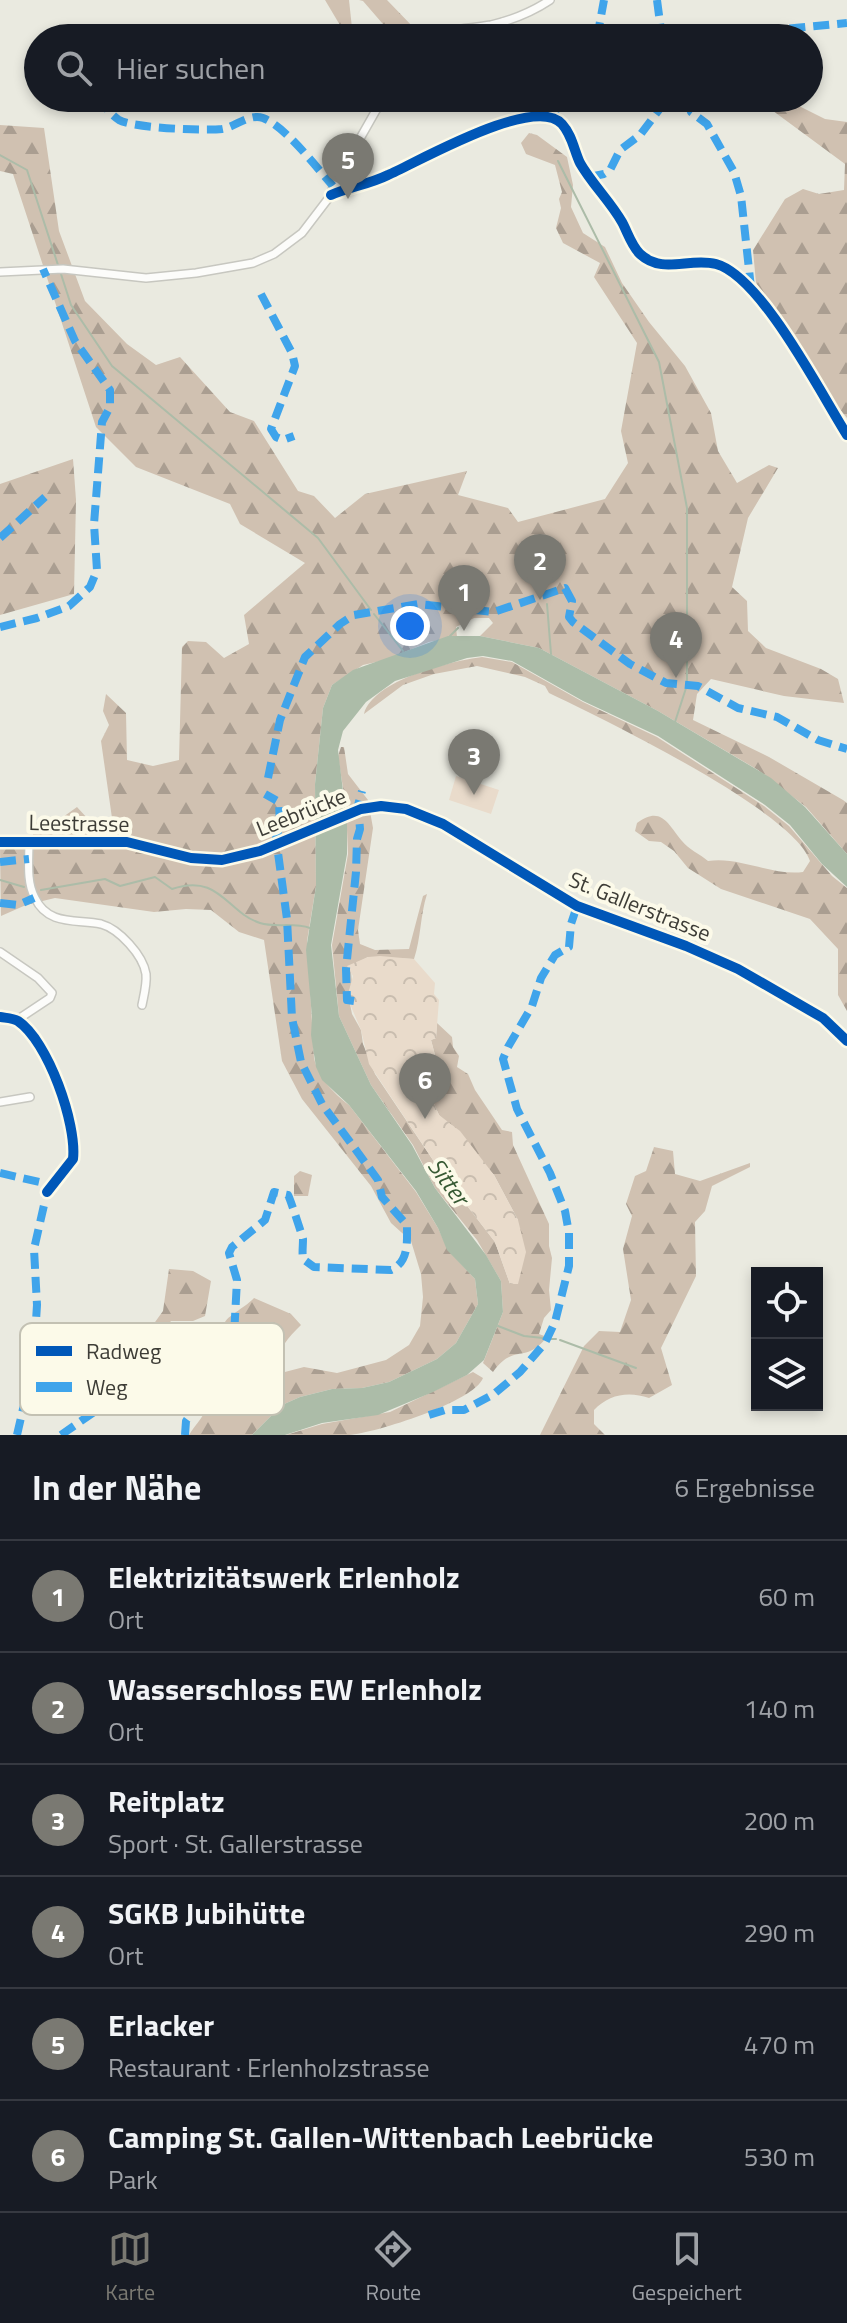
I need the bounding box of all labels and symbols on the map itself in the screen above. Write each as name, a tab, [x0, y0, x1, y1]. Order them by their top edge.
pin: 5	[322, 133, 374, 199]
pin: 2	[514, 534, 566, 600]
pin: 1	[438, 565, 490, 631]
your location	[390, 606, 430, 646]
pin: 4	[650, 612, 702, 678]
pin: 3	[448, 729, 500, 795]
street label: Leebrücke	[251, 779, 351, 845]
street label: Leestrasse	[28, 805, 130, 841]
street label: St. Gallerstrasse	[564, 862, 716, 950]
pin: 6	[399, 1053, 451, 1119]
water label: Sitter	[419, 1150, 481, 1215]
legend	[20, 1323, 284, 1415]
text: Radweg	[86, 1334, 161, 1368]
text: Weg	[86, 1370, 127, 1404]

